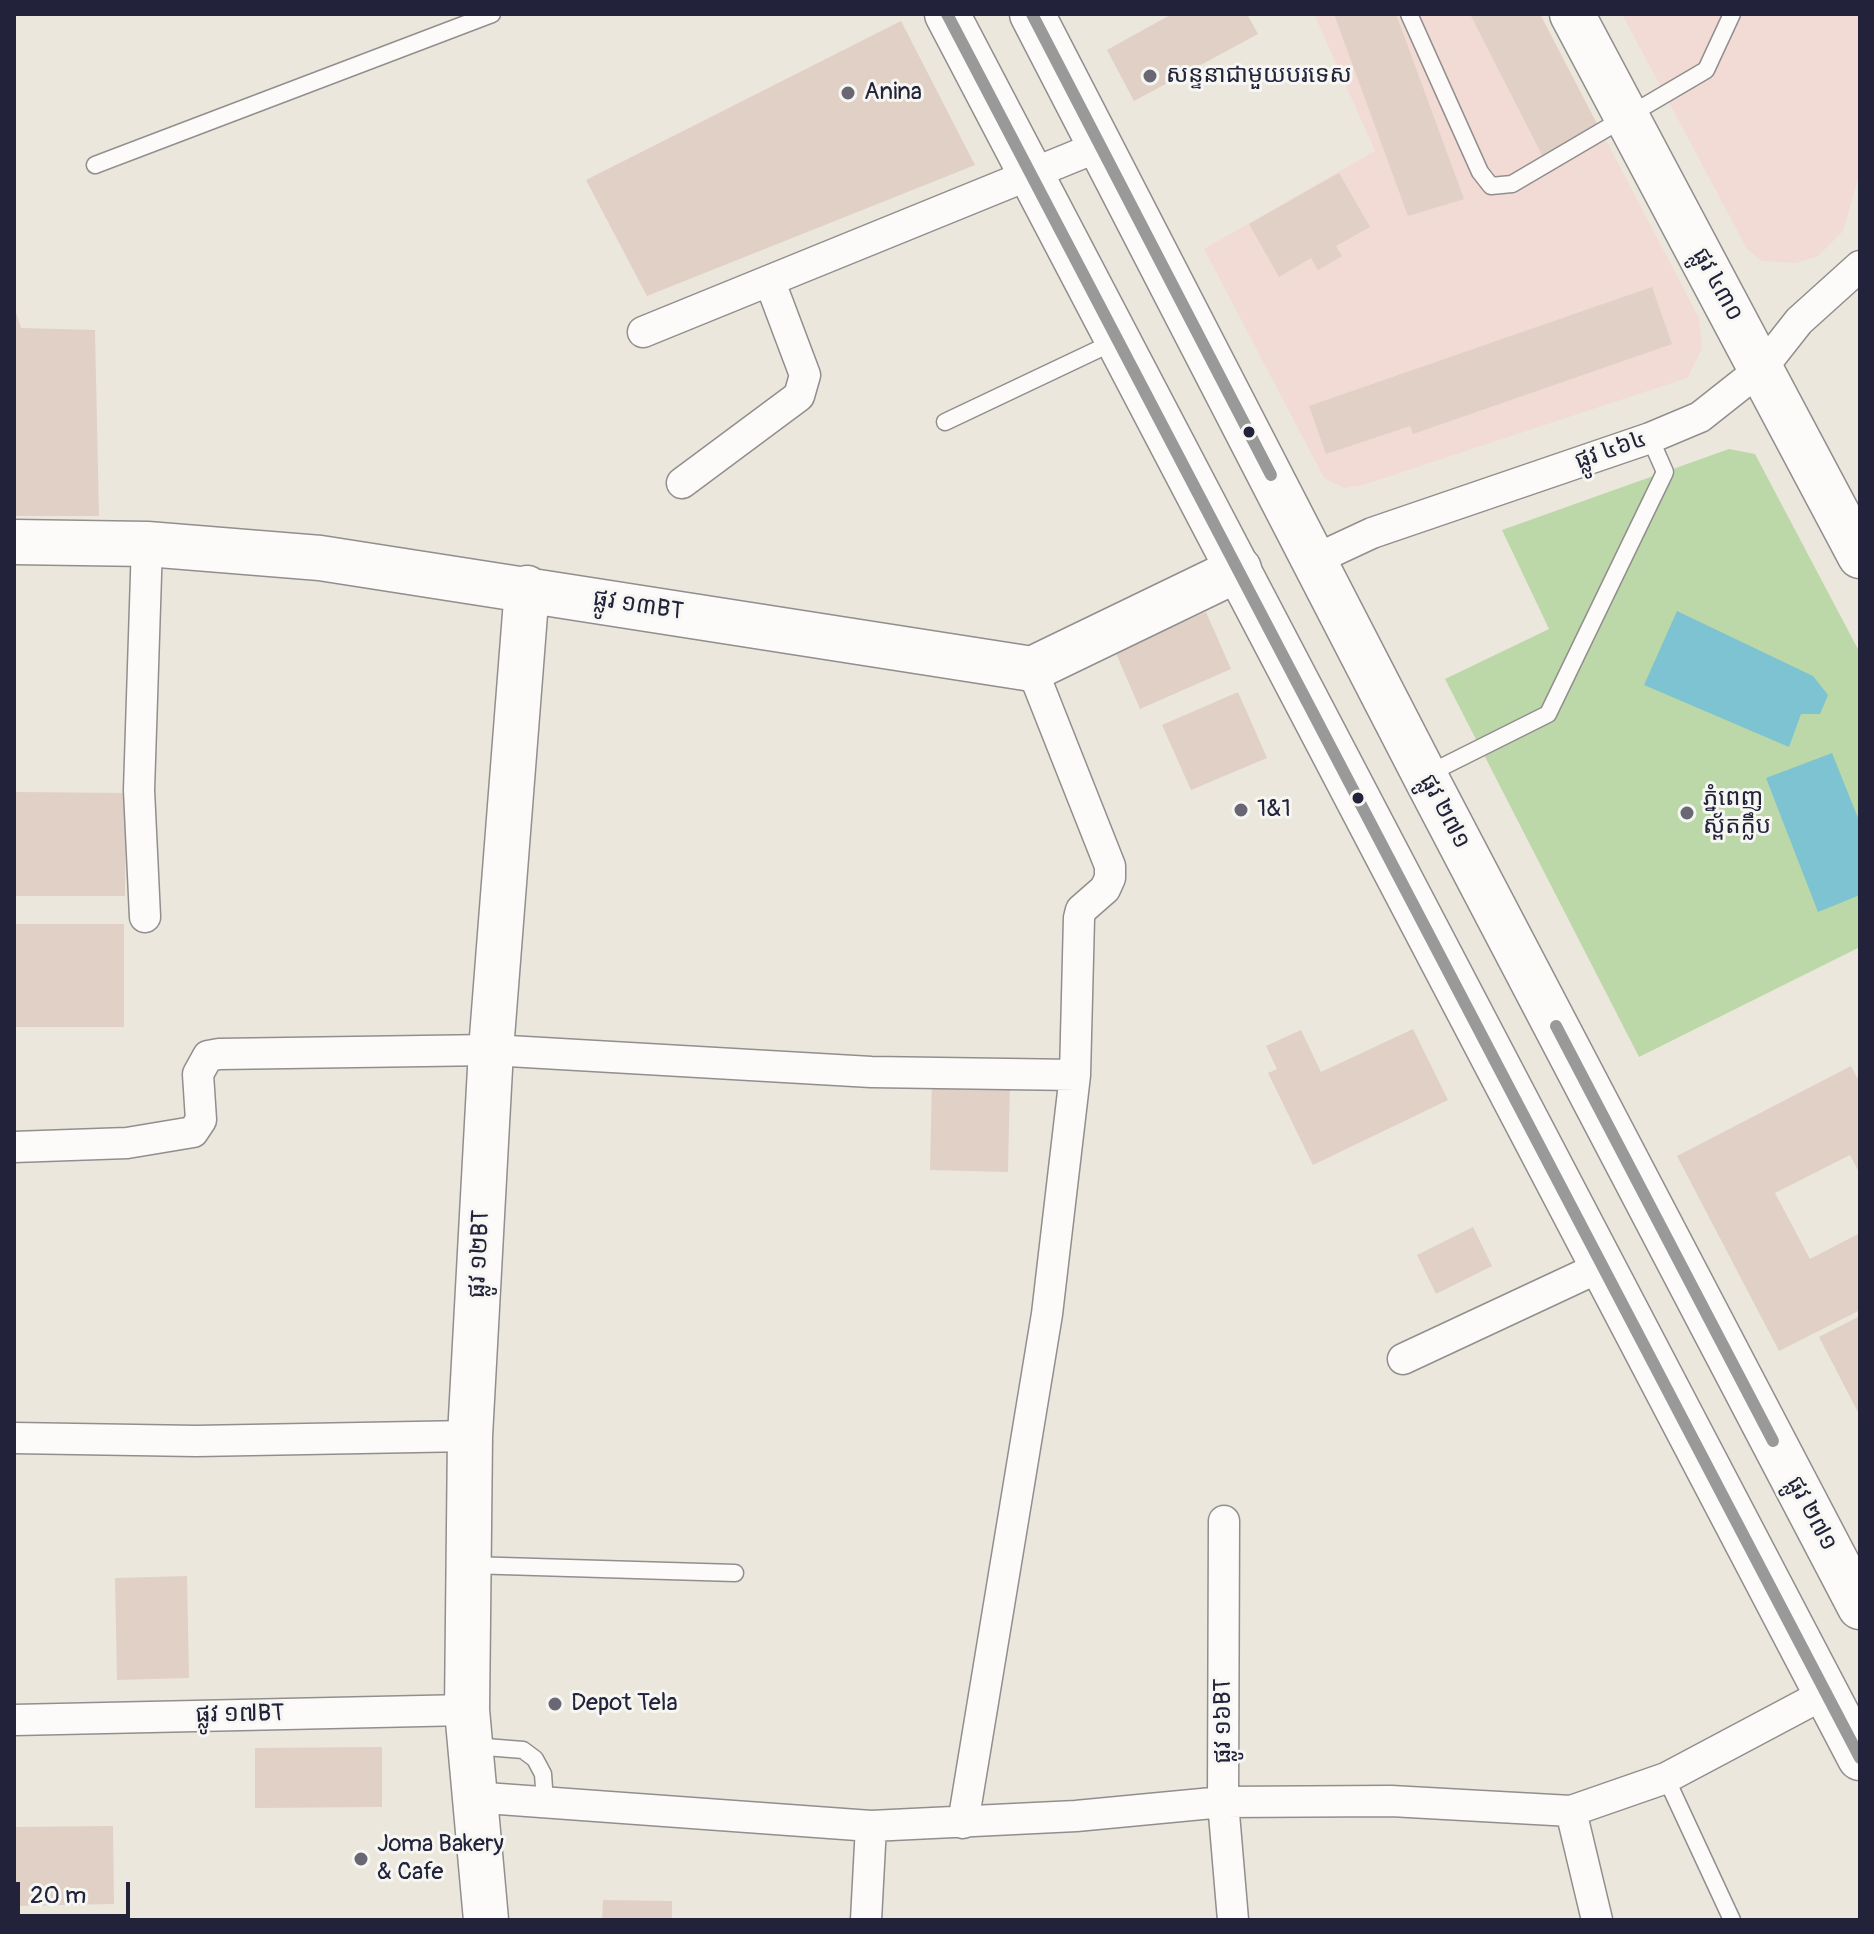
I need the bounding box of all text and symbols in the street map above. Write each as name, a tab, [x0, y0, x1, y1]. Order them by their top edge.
place label: សន្ទនាជាមួយបរទេស	[1166, 62, 1352, 90]
marker: សន្ទនាជាមួយបរទេស	[1141, 67, 1159, 85]
place label: Anina	[864, 79, 922, 107]
marker: Anina	[839, 84, 857, 102]
street label: ផ្លូវ ៤៣០	[1685, 243, 1749, 327]
unlabelled marker	[1241, 424, 1257, 440]
street label: ផ្លូវ ៤៦៤	[1571, 425, 1651, 477]
street label: ផ្លូវ ១៣BT	[591, 585, 685, 627]
street label: ផ្លូវ ២៧១	[1412, 770, 1476, 854]
place label: ភ្នំពេញ ស្ព័តក្លឹប	[1703, 785, 1771, 841]
unlabelled marker	[1350, 790, 1366, 806]
place label: 1&1	[1257, 796, 1291, 824]
marker: 1&1	[1232, 801, 1250, 819]
marker: ភ្នំពេញ ស្ព័តក្លឹប	[1678, 804, 1696, 822]
street label: ផ្លូវ ១២BT	[463, 1209, 497, 1299]
street label: ផ្លូវ ២៧១	[1779, 1472, 1843, 1556]
street label: ផ្លូវ ១៦BT	[1210, 1678, 1238, 1764]
place label: Depot Tela	[571, 1690, 678, 1718]
marker: Depot Tela	[546, 1695, 564, 1713]
street label: ផ្លូវ ១៧BT	[195, 1700, 285, 1730]
place label: Joma Bakery & Cafe	[377, 1831, 504, 1887]
marker: Joma Bakery & Cafe	[352, 1850, 370, 1868]
scale bar	[20, 1866, 134, 1916]
text: 20 m	[30, 1881, 86, 1910]

